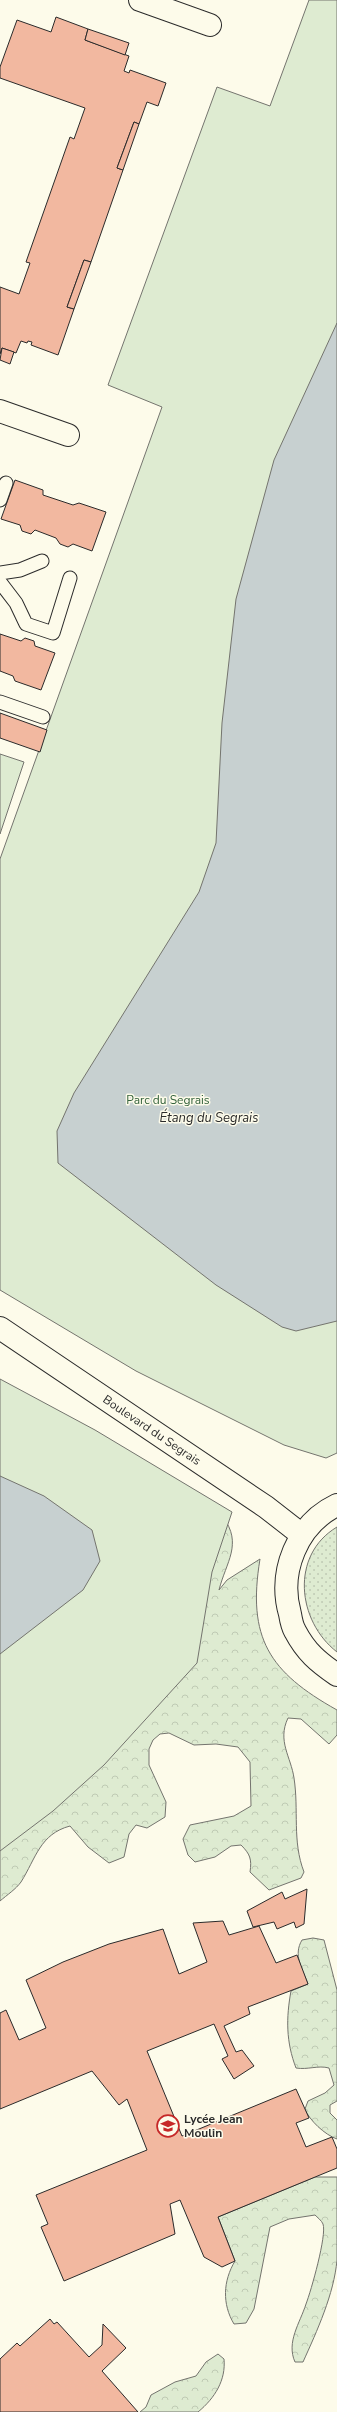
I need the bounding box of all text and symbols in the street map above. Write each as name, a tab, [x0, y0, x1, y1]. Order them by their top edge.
park label: Parc du Segrais	[126, 1092, 210, 1108]
water label: Étang du Segrais	[160, 1108, 258, 1127]
street label: Boulevard du Segrais	[100, 1391, 204, 1469]
place label: Lycée Jean Moulin	[184, 2111, 243, 2141]
school or university icon: Lycée Jean Moulin	[155, 2113, 181, 2139]

